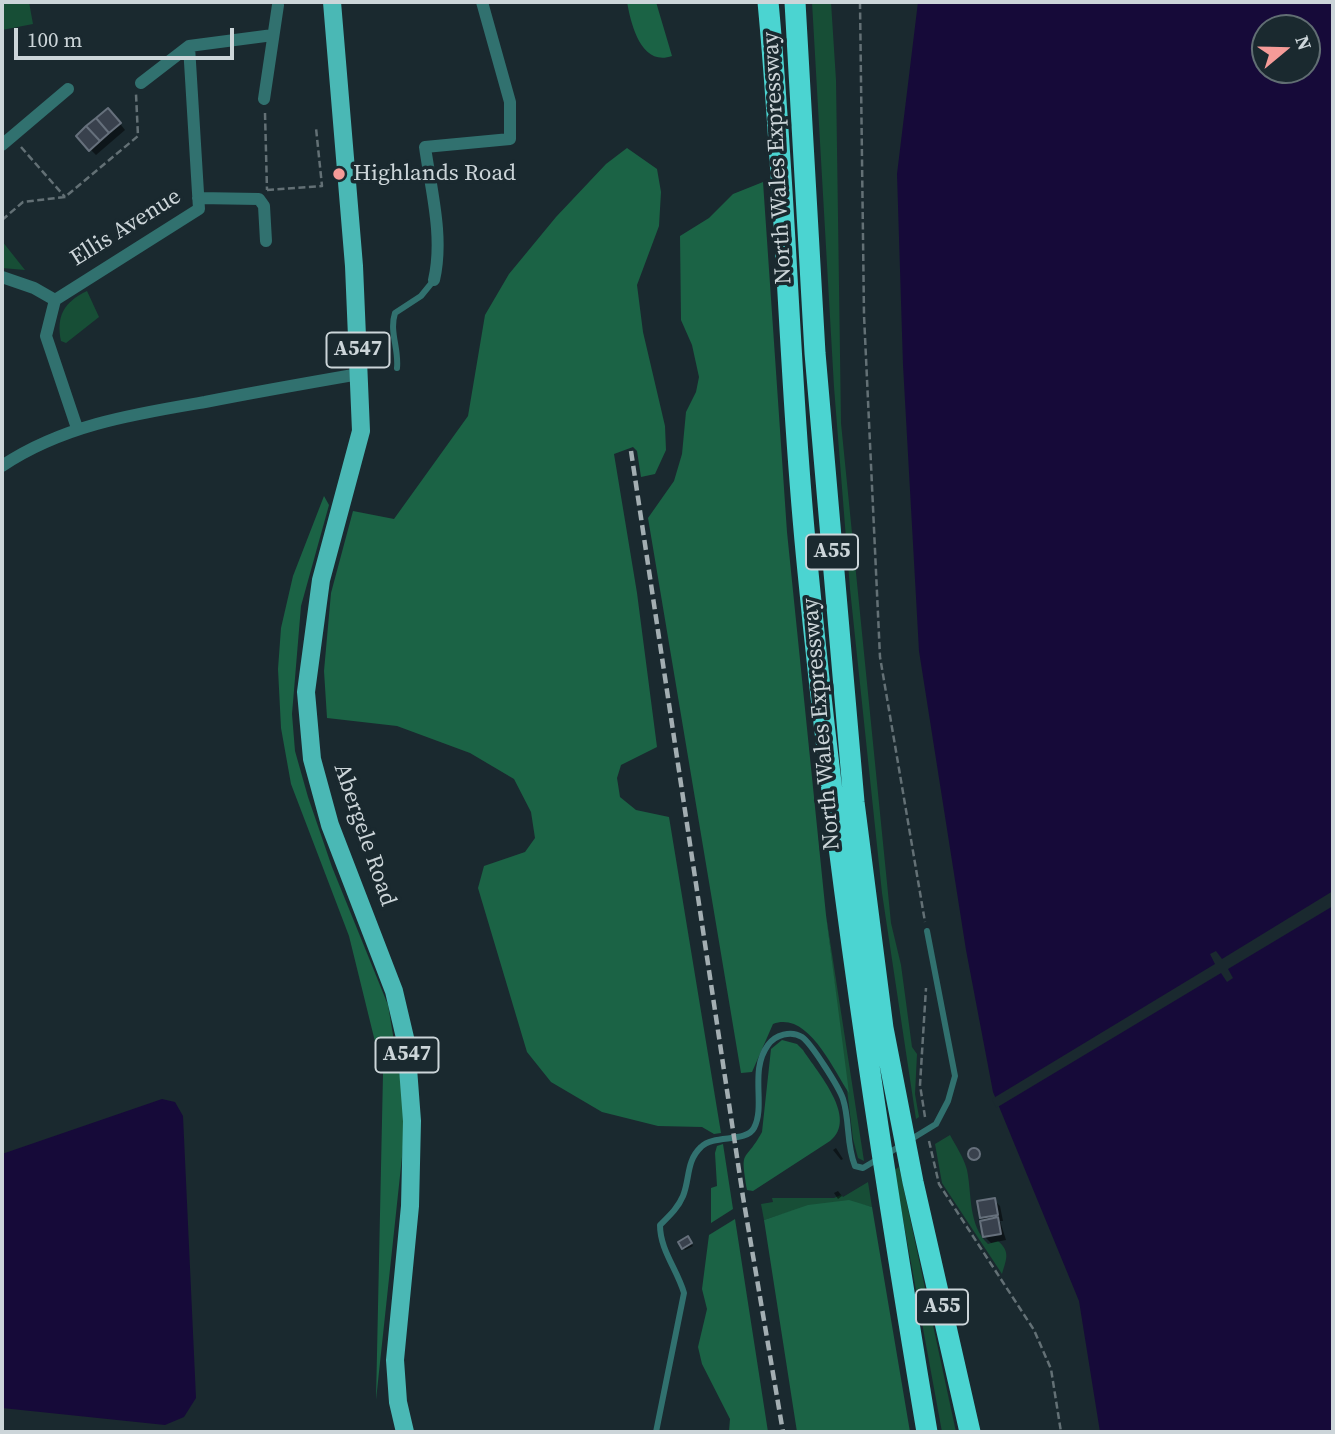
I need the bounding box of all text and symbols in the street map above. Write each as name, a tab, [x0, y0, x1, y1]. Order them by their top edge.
scale bar	[18, 14, 238, 58]
north arrow	[1251, 14, 1321, 84]
text: 100 m	[27, 25, 82, 54]
street label: North Wales Expressway	[758, 31, 798, 285]
text: N	[1289, 32, 1319, 54]
place label: Highlands Road	[353, 160, 516, 188]
marker: Highlands Road	[331, 166, 347, 182]
street label: Ellis Avenue	[66, 183, 186, 273]
road number: A547	[326, 332, 390, 368]
road number: A55	[806, 534, 858, 570]
street label: North Wales Expressway	[797, 597, 847, 851]
street label: Abergele Road	[327, 760, 401, 910]
road number: A547	[376, 1038, 438, 1072]
road number: A55	[916, 1290, 968, 1324]

